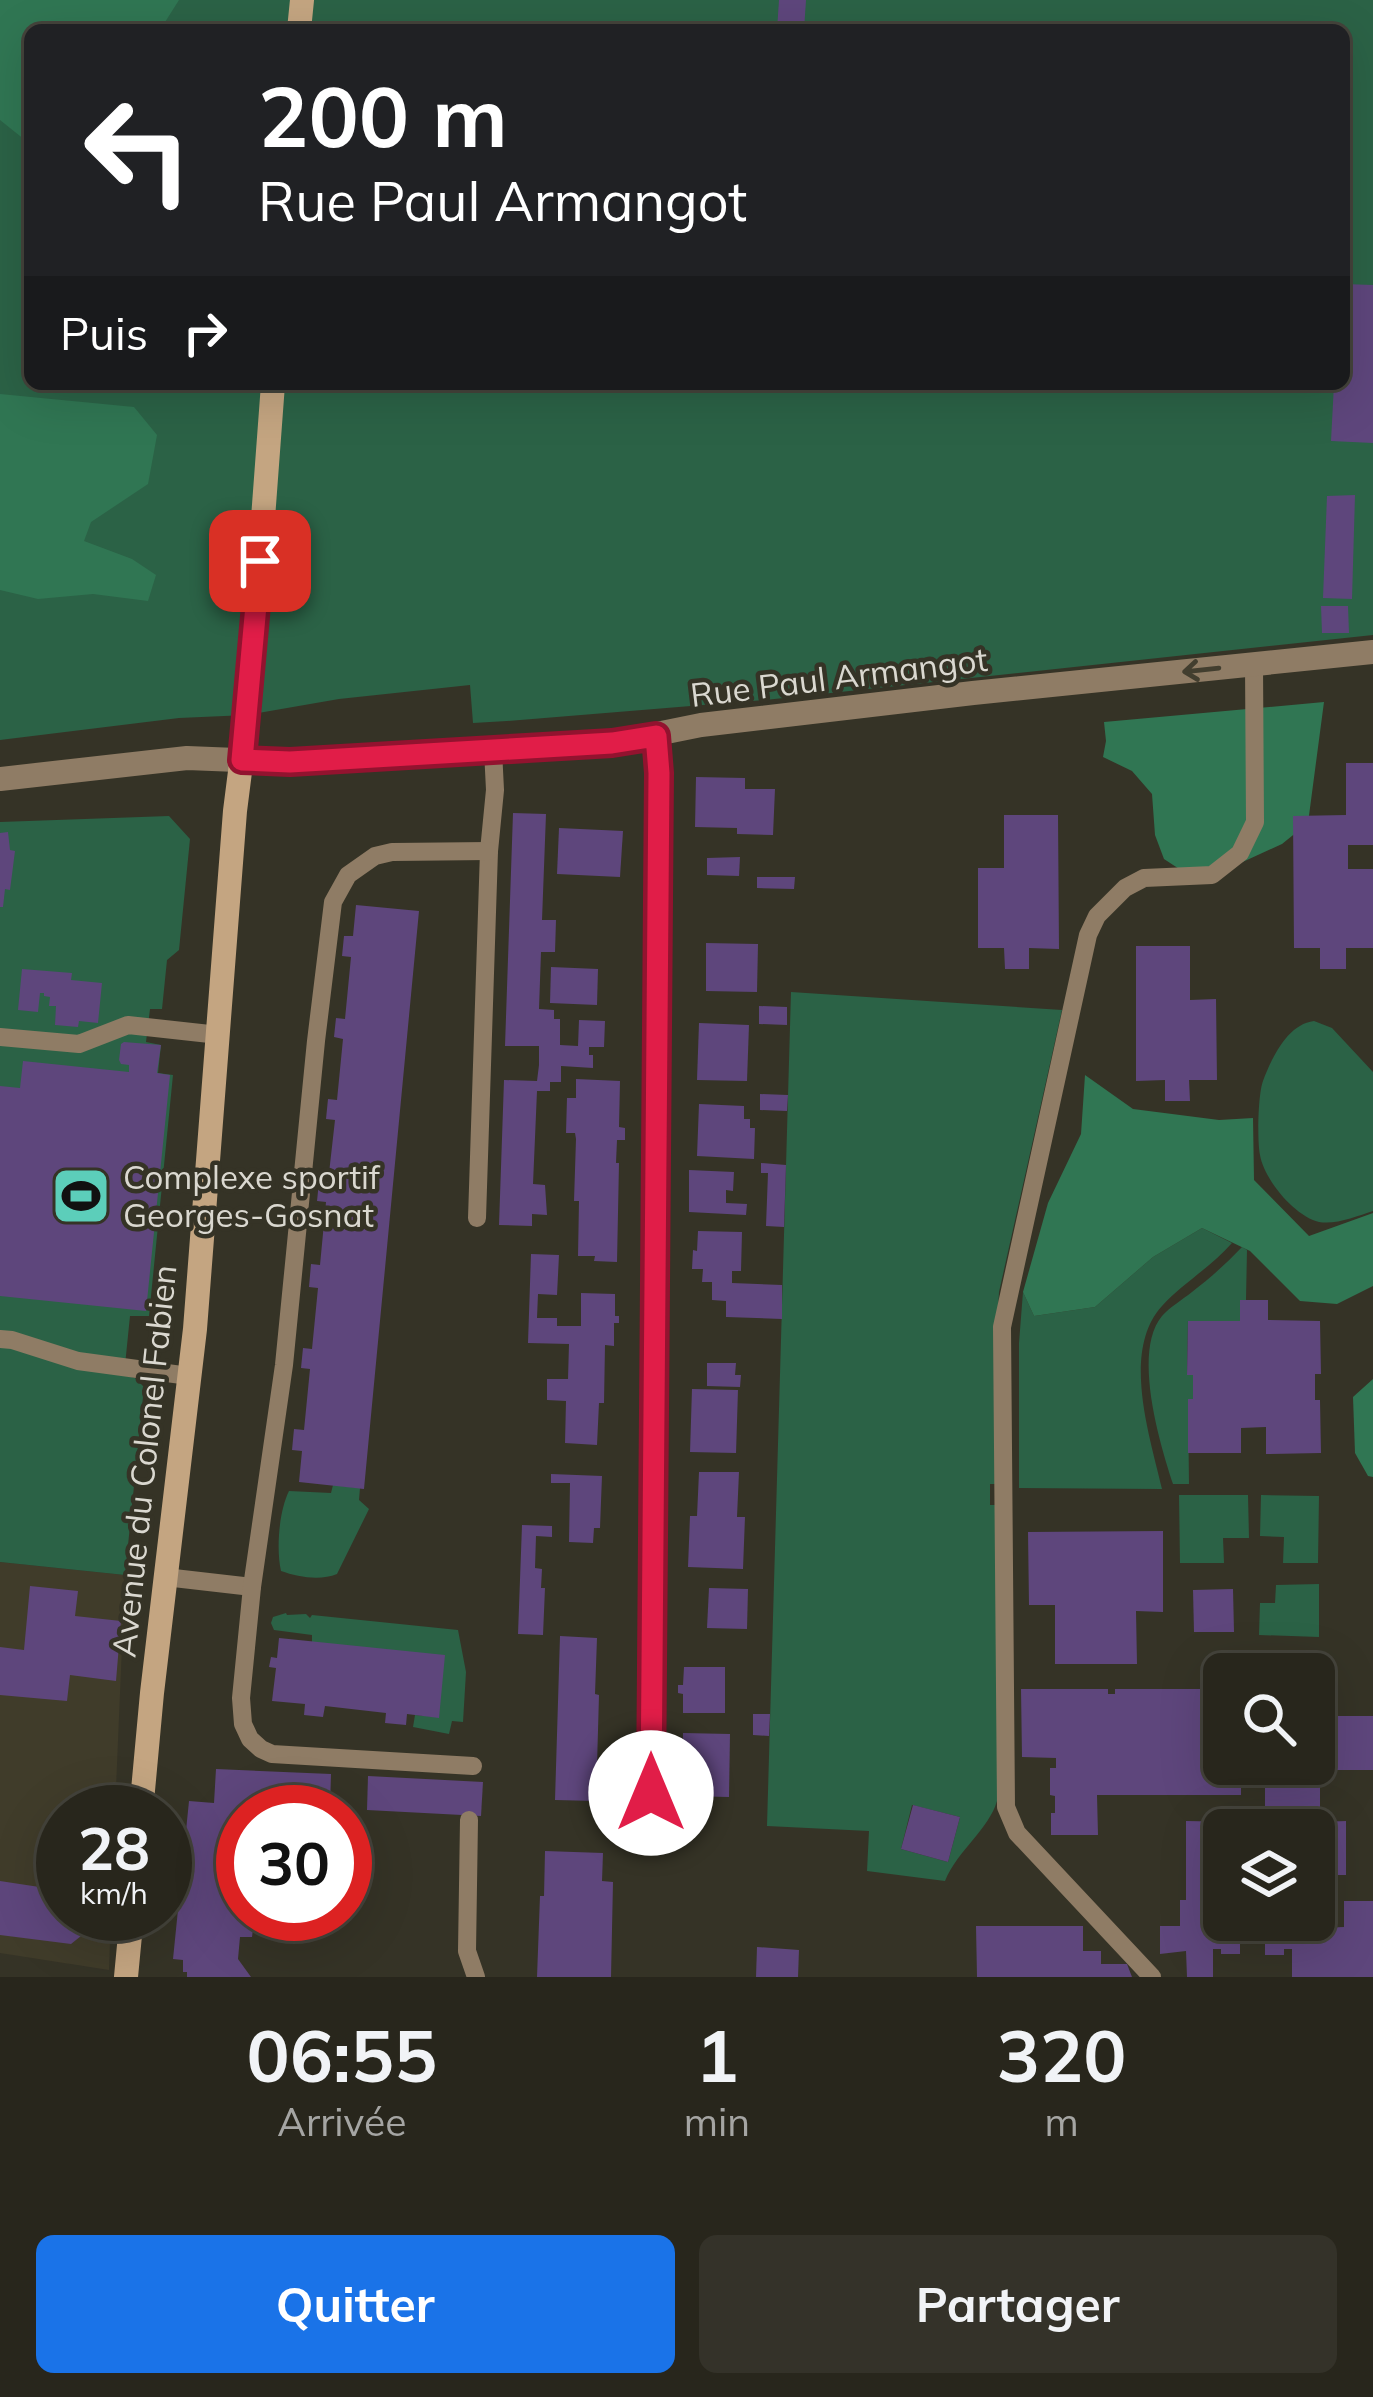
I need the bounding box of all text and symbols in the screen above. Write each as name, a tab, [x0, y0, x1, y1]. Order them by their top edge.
text: 200 m	[258, 63, 508, 168]
icon: left	[60, 72, 216, 228]
text: Rue Paul Armangot	[258, 167, 747, 235]
icon: right	[172, 300, 238, 366]
text: Puis	[60, 305, 148, 361]
pin	[209, 510, 311, 612]
icon: arrive	[227, 528, 293, 594]
street label: Rue Paul Armangot	[688, 638, 990, 715]
one-way arrow	[1182, 659, 1221, 682]
place label: Complexe sportif Georges-Gosnat	[123, 1156, 381, 1235]
sports icon: Complexe sportif Georges-Gosnat	[50, 1165, 112, 1227]
street label: Avenue du Colonel Fabien	[103, 1263, 185, 1659]
map controls	[1203, 1653, 1335, 1941]
button: search	[1203, 1653, 1335, 1785]
position arrow	[588, 1730, 714, 1856]
speed limit sign: 30	[216, 1785, 372, 1941]
button: layers	[1203, 1809, 1335, 1941]
text: 28	[78, 1810, 150, 1885]
text: km/h	[80, 1874, 148, 1912]
text: 06:55	[247, 2010, 437, 2100]
text: 1	[695, 2010, 739, 2100]
text: 320	[997, 2010, 1126, 2100]
text: Arrivée	[277, 2097, 406, 2146]
text: min	[684, 2097, 750, 2146]
text: m	[1044, 2097, 1079, 2146]
button: Quitter	[36, 2235, 675, 2373]
button: Partager	[699, 2235, 1337, 2373]

